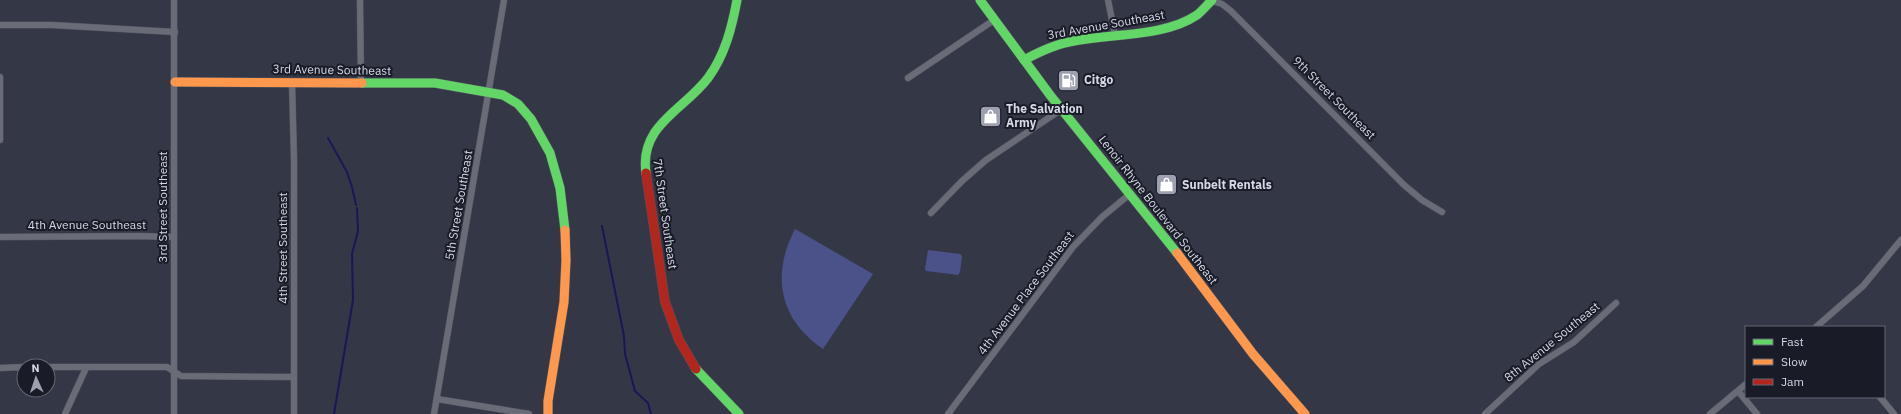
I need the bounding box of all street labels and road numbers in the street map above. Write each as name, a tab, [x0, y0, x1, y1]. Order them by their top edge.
street label: 3rd Avenue Southeast	[1046, 7, 1166, 42]
street label: 9th Street Southeast	[1290, 53, 1379, 142]
street label: 3rd Avenue Southeast	[273, 61, 391, 78]
street label: Lenoir Rhyne Boulevard Southeast	[1096, 132, 1221, 287]
street label: 5th Street Southeast	[441, 149, 476, 261]
street label: 3rd Street Southeast	[155, 151, 170, 263]
street label: 7th Street Southeast	[650, 158, 681, 270]
street label: 4th Street Southeast	[275, 192, 290, 304]
street label: 4th Avenue Southeast	[28, 217, 146, 232]
street label: 4th Avenue Place Southeast	[974, 228, 1077, 357]
street label: 8th Avenue Southeast	[1501, 299, 1602, 385]

